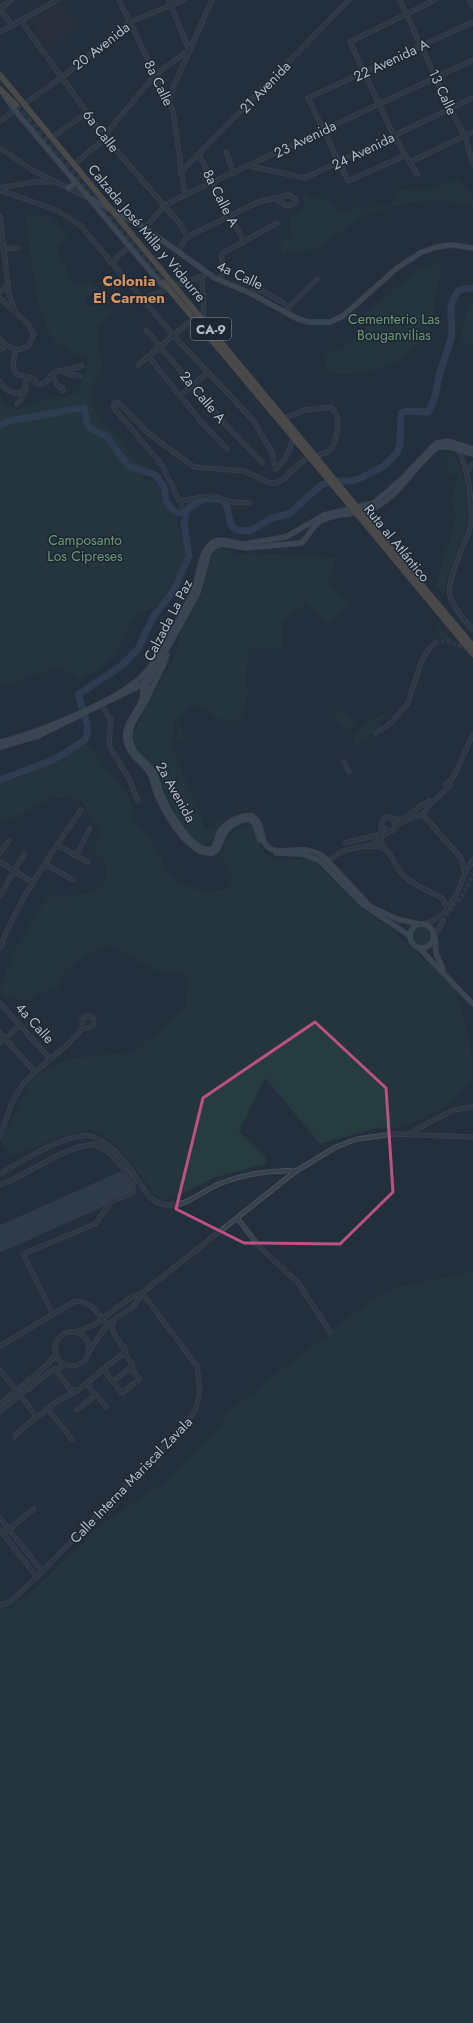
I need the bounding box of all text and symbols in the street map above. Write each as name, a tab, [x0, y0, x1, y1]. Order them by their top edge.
street label: 20 Avenida	[68, 17, 134, 75]
street label: 22 Avenida A	[350, 34, 433, 86]
street label: 21 Avenida	[235, 56, 295, 118]
street label: 8a Calle	[139, 57, 179, 109]
street label: 13 Calle	[424, 66, 462, 118]
street label: 6a Calle	[78, 106, 124, 156]
street label: 23 Avenida	[270, 115, 340, 163]
street label: 24 Avenida	[328, 127, 398, 175]
street label: Calzada José Milla y Vidaurre	[83, 160, 211, 306]
street label: 8a Calle A	[198, 166, 244, 231]
street label: 4a Calle	[214, 256, 266, 294]
district label: Colonia El Carmen	[93, 270, 165, 309]
park label: Cementerio Las Bouganvilias	[348, 309, 440, 345]
road number: CA-9	[191, 318, 231, 340]
street label: 2a Calle A	[175, 367, 231, 428]
street label: Ruta al Atlántico	[359, 500, 435, 586]
park label: Camposanto Los Cipreses	[47, 530, 123, 566]
street label: Calzada La Paz	[139, 575, 197, 664]
street label: 2a Avenida	[151, 758, 201, 826]
street label: 4a Calle	[11, 998, 59, 1048]
street label: Calle Interna Mariscal Zavala	[65, 1412, 197, 1548]

